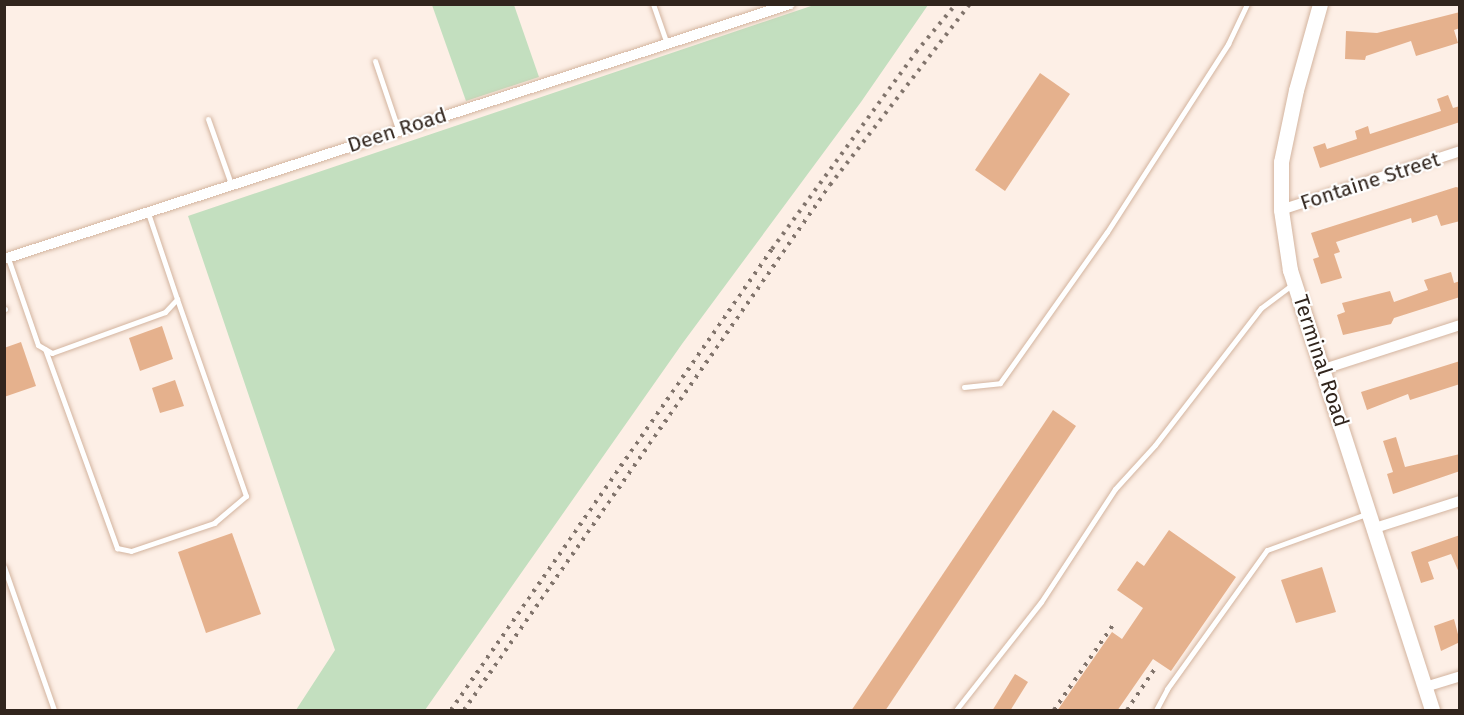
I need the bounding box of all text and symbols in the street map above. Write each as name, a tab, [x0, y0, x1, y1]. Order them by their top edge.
street label: Deen Road	[344, 102, 450, 158]
street label: Fontaine Street	[1297, 147, 1443, 215]
street label: Terminal Road	[1288, 292, 1354, 430]

